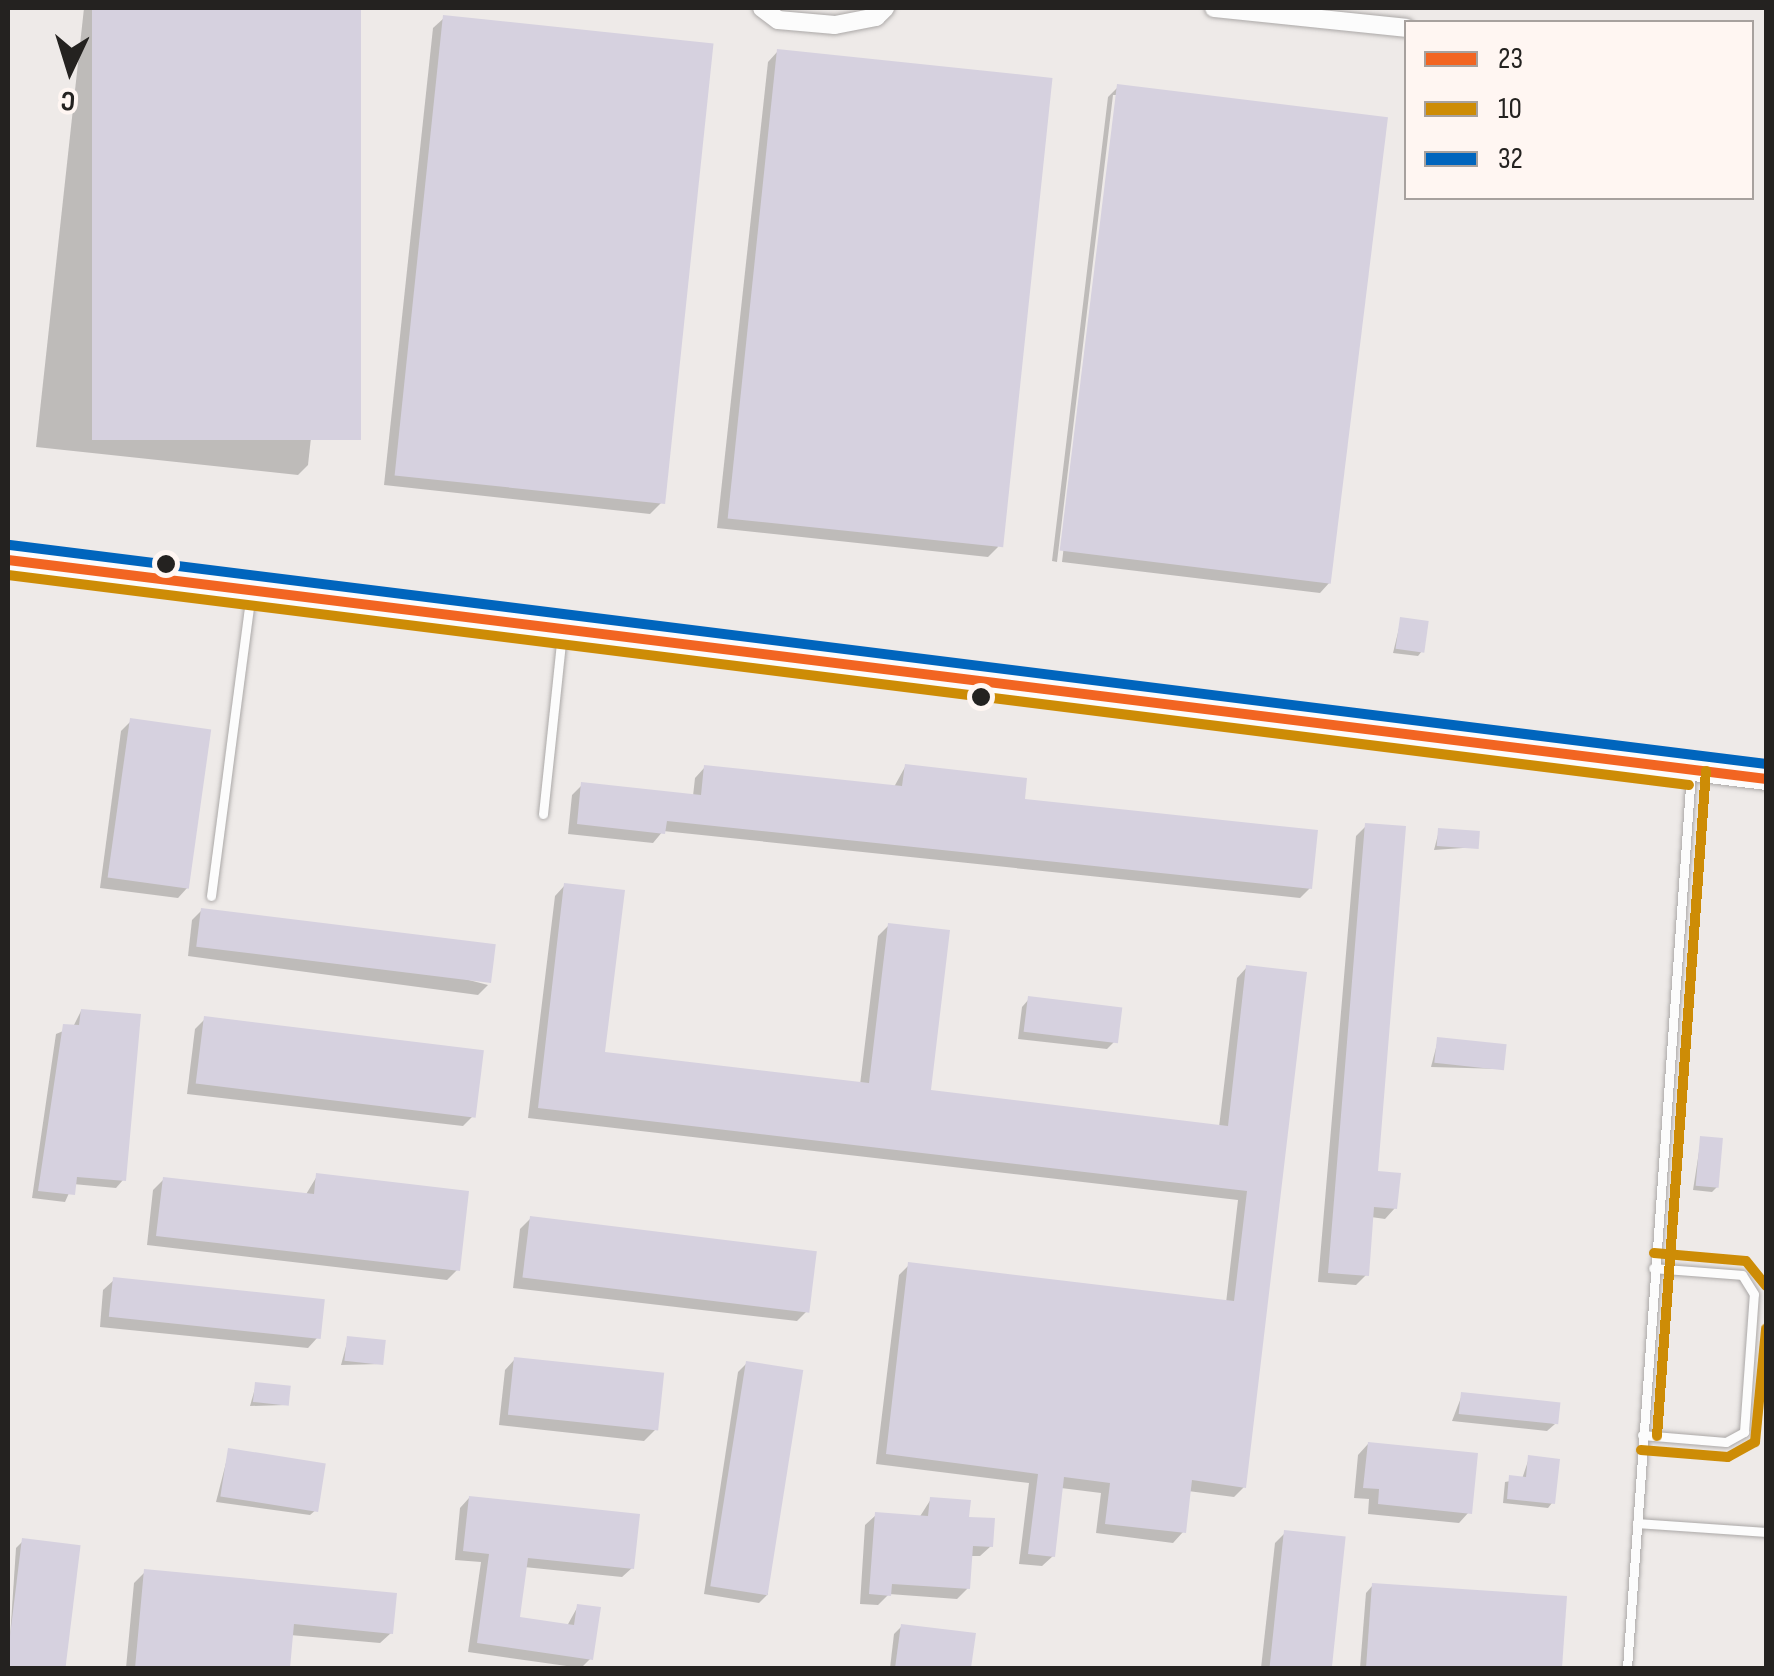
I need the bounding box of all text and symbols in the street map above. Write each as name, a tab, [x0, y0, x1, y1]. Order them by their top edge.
north arrow	[20, 20, 120, 120]
legend	[1404, 20, 1754, 200]
text: 23	[1498, 41, 1523, 77]
text: С	[60, 83, 76, 117]
text: 10	[1498, 91, 1522, 127]
text: 32	[1498, 141, 1523, 177]
unlabelled marker	[156, 554, 176, 574]
unlabelled marker	[971, 687, 991, 707]

